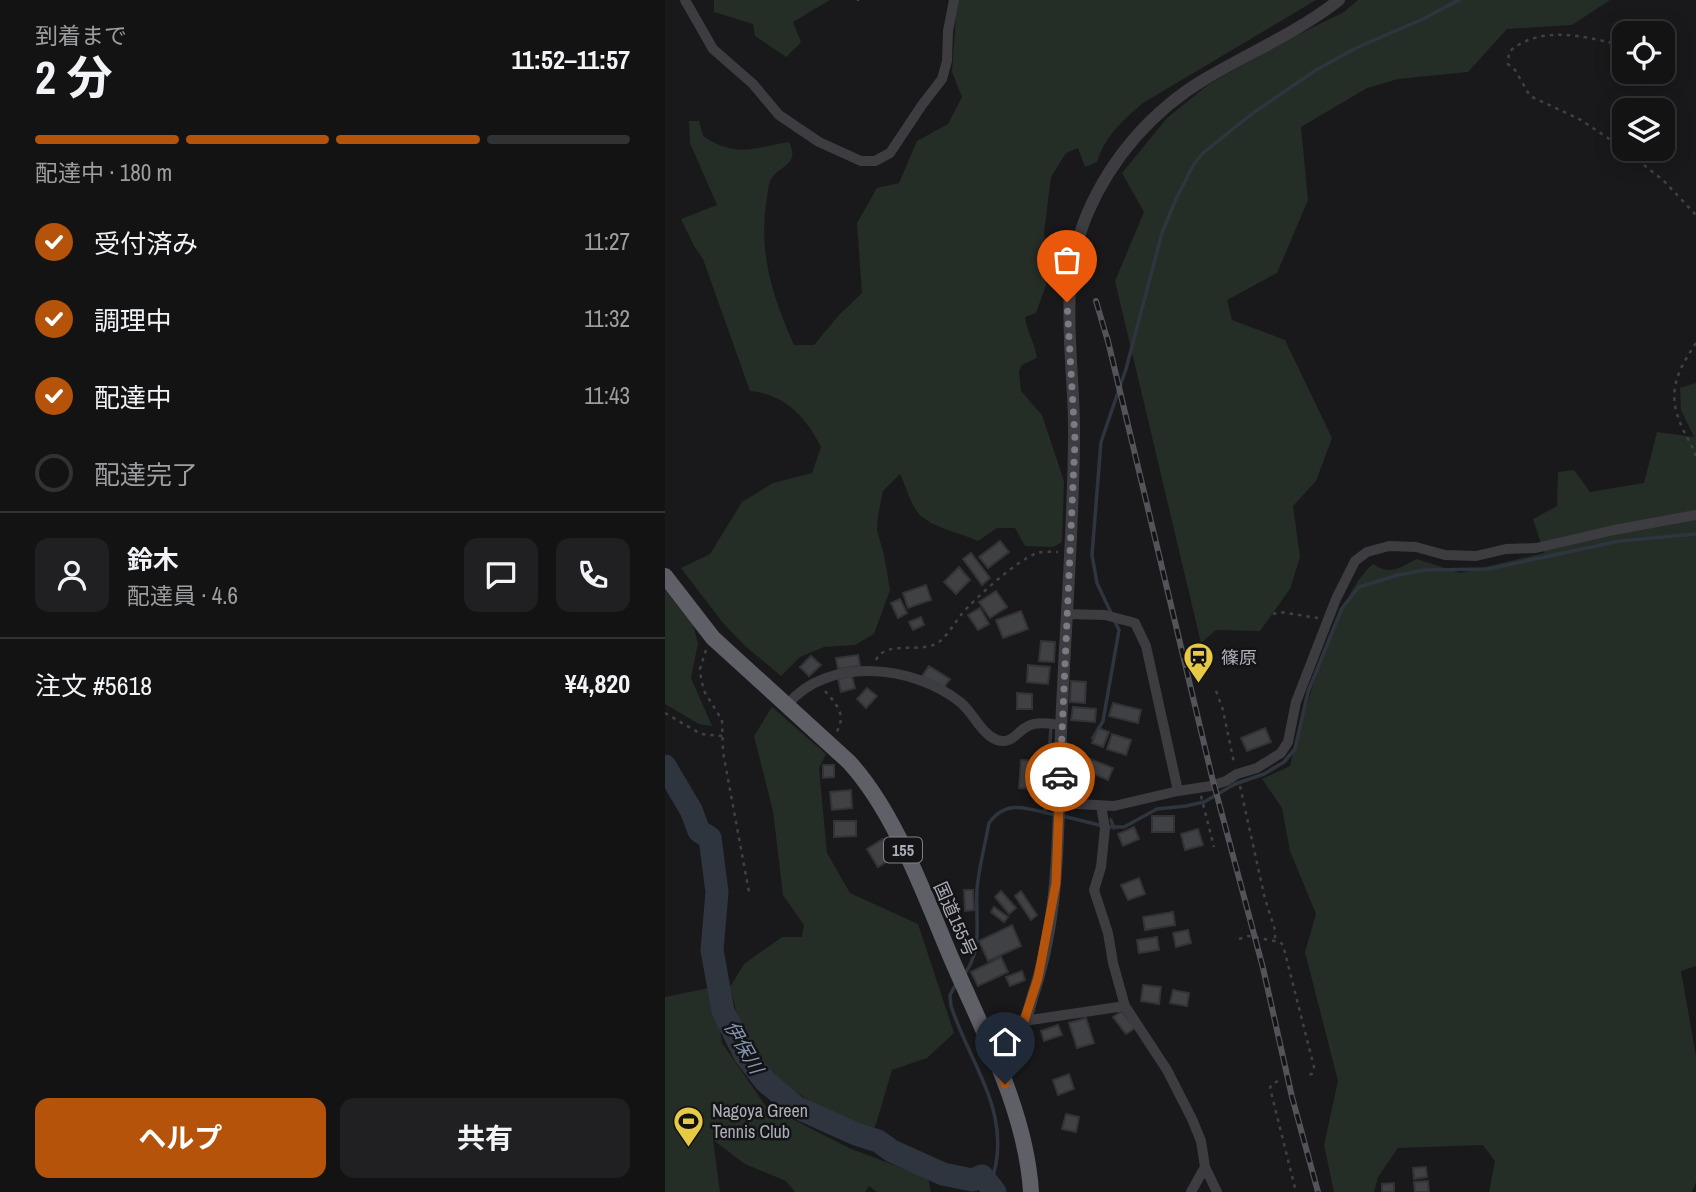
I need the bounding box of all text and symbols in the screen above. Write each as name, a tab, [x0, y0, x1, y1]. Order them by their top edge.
text: 到着まで	[35, 20, 127, 51]
map controls	[1612, 21, 1675, 161]
button: locate	[1612, 21, 1675, 84]
text: 11:52–11:57	[511, 42, 630, 77]
text: 2 分	[35, 46, 112, 108]
button: layers	[1612, 98, 1675, 161]
text: 配達中 · 180 m	[35, 157, 172, 188]
icon: check	[35, 223, 73, 261]
text: 受付済み	[94, 226, 198, 261]
text: 11:27	[584, 226, 630, 257]
pin	[1037, 230, 1097, 302]
icon: bag	[1048, 241, 1086, 279]
icon: check	[35, 300, 73, 338]
text: 調理中	[94, 303, 172, 338]
text: 11:32	[584, 303, 630, 334]
icon: check	[35, 377, 73, 415]
text: 配達中	[94, 380, 172, 415]
text: 11:43	[584, 380, 630, 411]
text: 配達完了	[94, 457, 198, 492]
button: person	[35, 538, 109, 612]
button: chat	[464, 538, 538, 612]
button: phone	[556, 538, 630, 612]
text: 鈴木	[127, 542, 179, 577]
text: 配達員 · 4.6	[127, 580, 238, 611]
station icon: 篠原	[1181, 641, 1215, 685]
place label: 篠原	[1221, 645, 1257, 670]
text: ¥4,820	[565, 666, 630, 701]
text: 注文 #5618	[35, 668, 152, 703]
courier	[1025, 742, 1095, 812]
icon: car	[1041, 758, 1079, 796]
road number: 155	[884, 838, 922, 862]
street label: 国道155号	[928, 878, 983, 960]
pin	[975, 1012, 1035, 1084]
water label: 伊保川	[718, 1016, 771, 1080]
icon: home	[986, 1023, 1024, 1061]
button: ヘルプ	[35, 1098, 326, 1178]
button: 共有	[340, 1098, 630, 1178]
place label: Nagoya Green Tennis Club	[712, 1098, 808, 1144]
sports icon: Nagoya Green Tennis Club	[672, 1104, 706, 1148]

